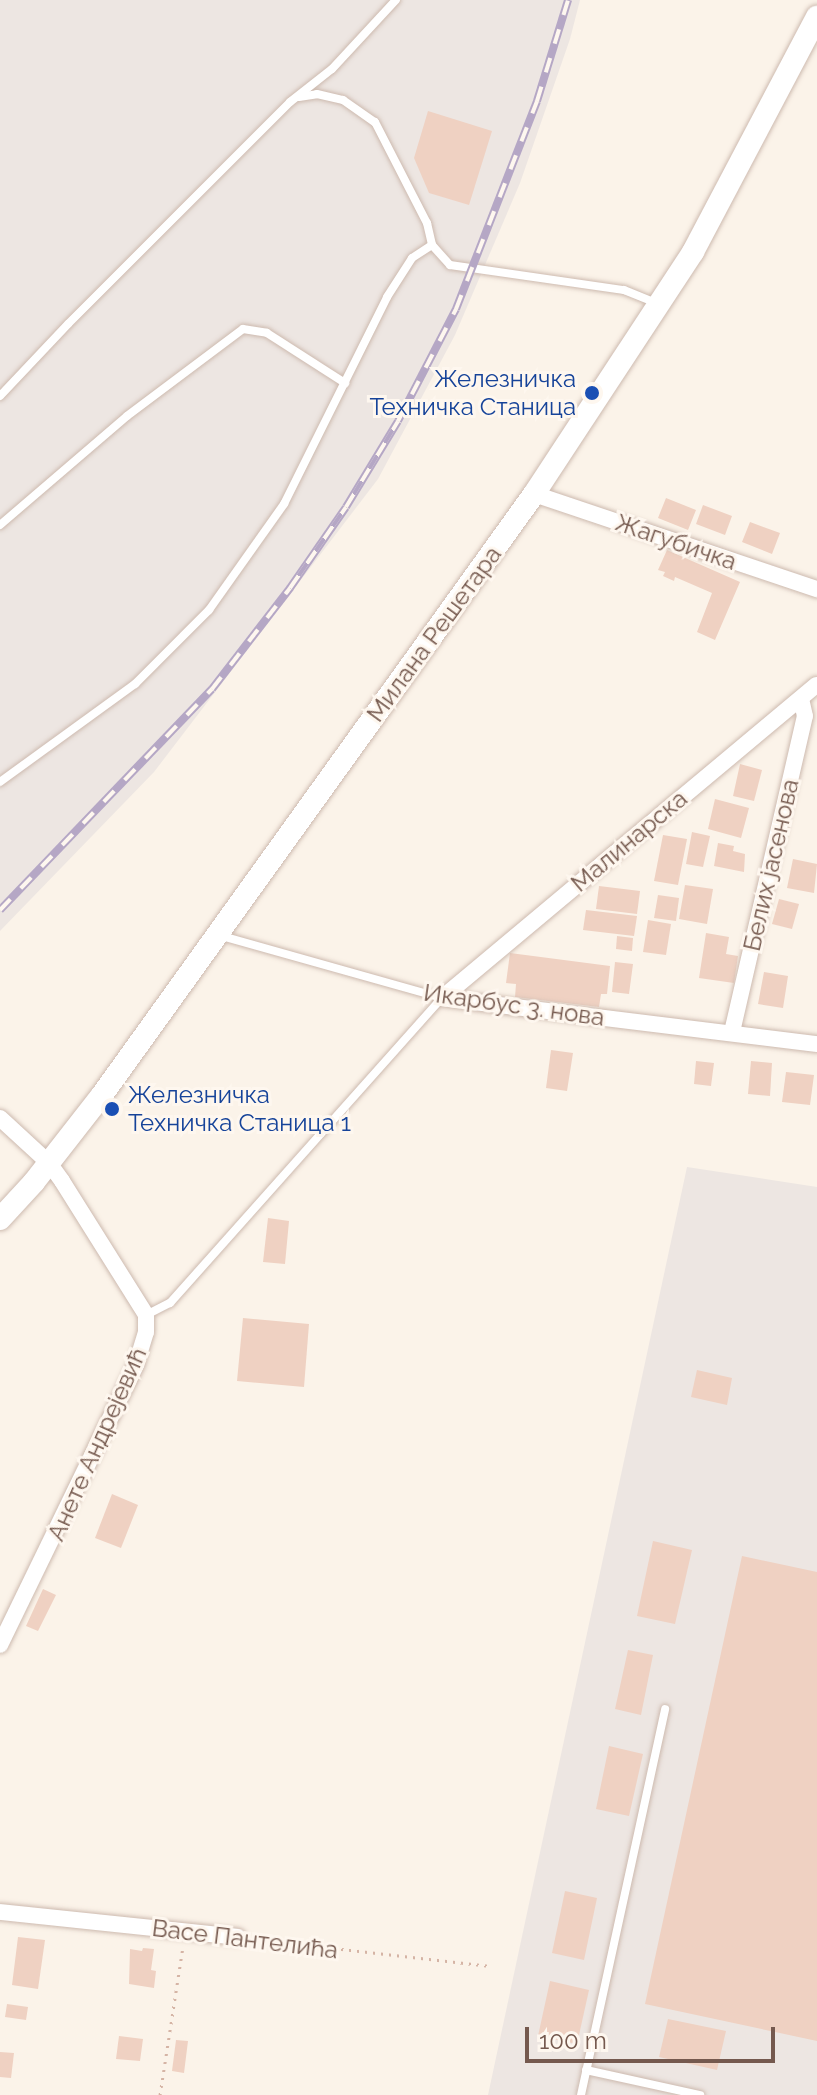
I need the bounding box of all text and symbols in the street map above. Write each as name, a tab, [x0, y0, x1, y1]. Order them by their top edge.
place label: Железничка Техничка Станица	[369, 365, 576, 421]
marker: Железничка Техничка Станица	[583, 384, 601, 402]
street label: Жагубичка	[612, 508, 740, 576]
street label: Милана Решетара	[361, 541, 507, 727]
street label: Белих јасенова	[737, 776, 805, 954]
street label: Малинарска	[565, 784, 693, 898]
street label: Икарбус 3. нова	[422, 978, 606, 1032]
place label: Железничка Техничка Станица 1	[128, 1081, 351, 1137]
marker: Железничка Техничка Станица 1	[103, 1100, 121, 1118]
street label: Анете Андрејевић	[41, 1342, 153, 1546]
street label: Васе Пантелића	[150, 1913, 340, 1965]
scale bar	[529, 2011, 779, 2061]
text: 100 m	[539, 2026, 607, 2055]

